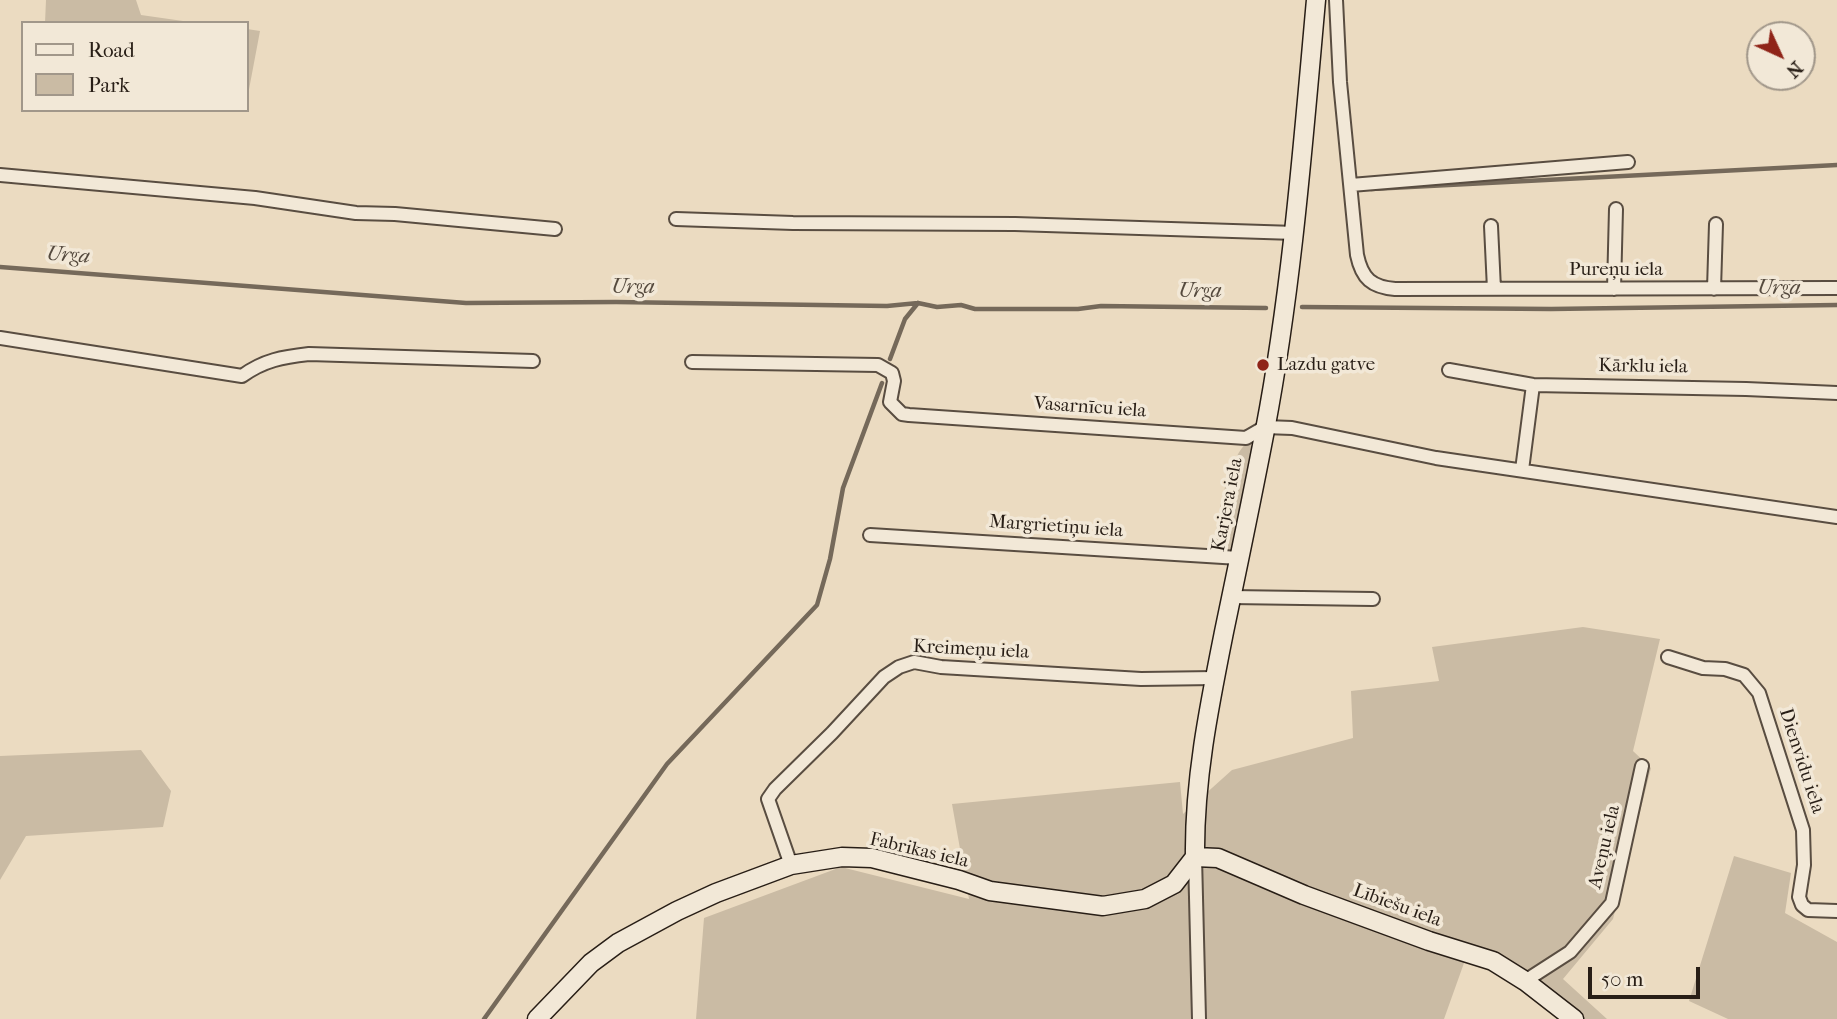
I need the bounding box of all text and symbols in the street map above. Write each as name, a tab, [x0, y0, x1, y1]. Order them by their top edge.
legend	[21, 21, 248, 112]
north arrow	[1746, 21, 1816, 91]
text: Road	[88, 38, 135, 62]
text: N	[1782, 57, 1807, 82]
text: Park	[88, 73, 130, 97]
water label: Urga	[45, 242, 91, 270]
street label: Pureņu iela	[1569, 259, 1663, 281]
water label: Urga	[611, 275, 655, 301]
water label: Urga	[1757, 276, 1801, 302]
water label: Urga	[1178, 279, 1222, 305]
place label: Lazdu gatve	[1277, 354, 1375, 376]
street label: Kārklu iela	[1598, 355, 1688, 379]
marker: Lazdu gatve	[1255, 357, 1271, 373]
street label: Vasarnīcu iela	[1033, 393, 1147, 423]
street label: Karjera iela	[1208, 456, 1248, 554]
street label: Margrietiņu iela	[988, 511, 1124, 543]
street label: Kreimeņu iela	[912, 636, 1030, 664]
street label: Dienvidu iela	[1773, 706, 1829, 816]
street label: Aveņu iela	[1584, 803, 1626, 891]
street label: Fabrikas iela	[867, 829, 971, 873]
street label: Lībiešu iela	[1350, 880, 1444, 932]
scale bar	[1592, 953, 1704, 997]
text: 50 m	[1601, 967, 1644, 991]

